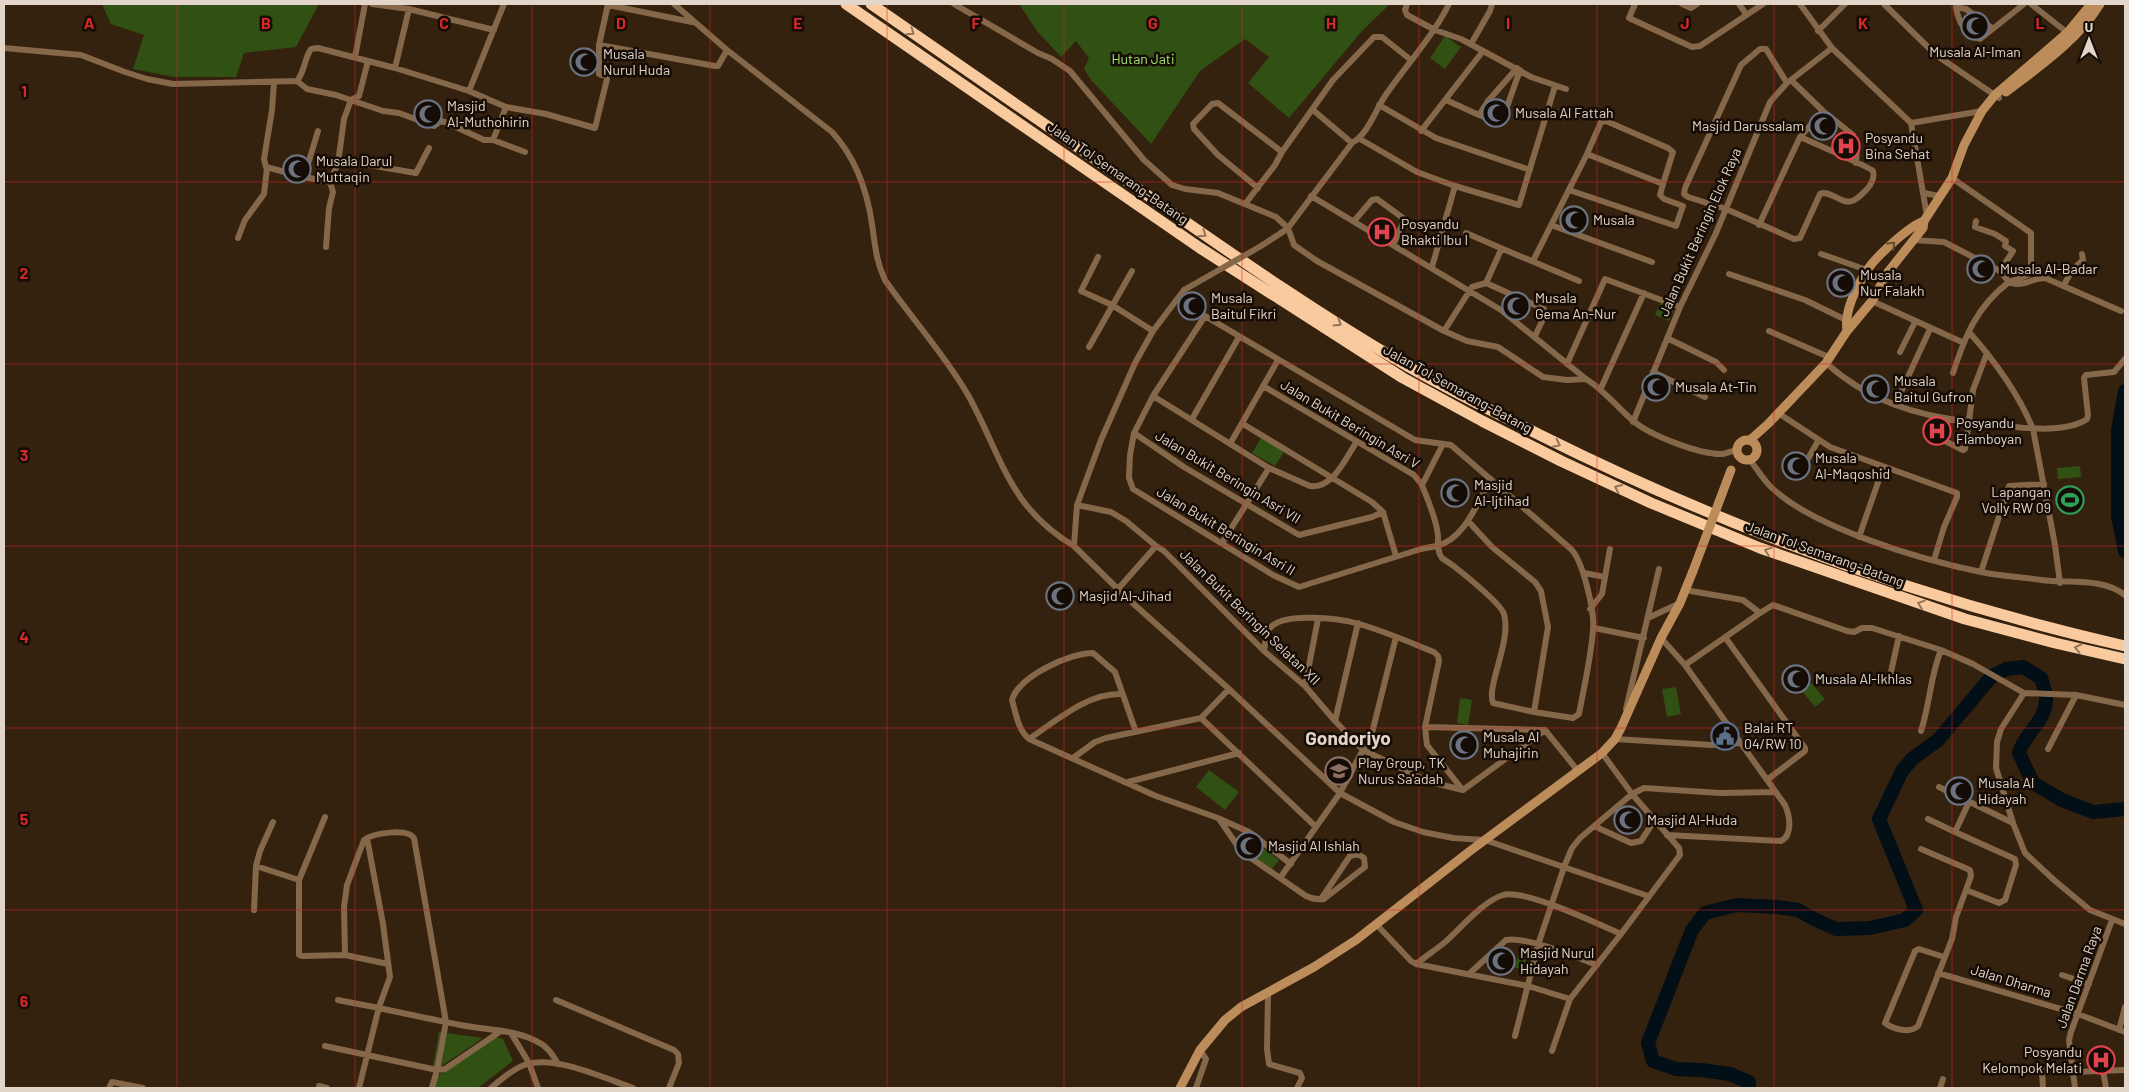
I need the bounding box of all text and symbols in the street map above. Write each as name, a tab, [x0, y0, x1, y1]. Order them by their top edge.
mosque icon: Musala Al-Iman	[1960, 11, 1990, 41]
text: A	[84, 13, 95, 32]
text: B	[261, 13, 271, 32]
text: C	[439, 13, 449, 32]
text: D	[616, 13, 626, 32]
text: E	[793, 13, 803, 32]
text: F	[972, 13, 981, 32]
text: G	[1148, 13, 1158, 32]
text: H	[1326, 13, 1336, 32]
text: I	[1506, 13, 1510, 32]
text: J	[1680, 13, 1690, 32]
text: K	[1858, 13, 1868, 32]
text: L	[2035, 13, 2045, 32]
north arrow	[2064, 15, 2114, 65]
text: U	[2085, 18, 2094, 35]
one-way arrow	[905, 26, 915, 35]
place label: Musala Al-Iman	[1929, 43, 2021, 60]
place label: Musala Nurul Huda	[603, 45, 670, 78]
mosque icon: Musala Nurul Huda	[569, 47, 599, 77]
park label: Hutan Jati	[1111, 50, 1175, 67]
text: 1	[21, 81, 27, 100]
place label: Masjid Al-Muthohirin	[447, 97, 529, 130]
mosque icon: Musala Al Fattah	[1481, 98, 1511, 128]
mosque icon: Masjid Al-Muthohirin	[413, 99, 443, 129]
place label: Musala Al Fattah	[1515, 104, 1614, 121]
mosque icon: Masjid Darussalam	[1808, 111, 1838, 141]
place label: Masjid Darussalam	[1692, 117, 1804, 134]
street label: Jalan Tol Semarang–Batang	[1045, 118, 1192, 228]
place label: Posyandu Bina Sehat	[1865, 129, 1930, 162]
hospital icon: Posyandu Bina Sehat	[1831, 131, 1861, 161]
street label: Jalan Bukit Beringin Elok Raya	[1655, 145, 1744, 319]
place label: Musala Darul Muttaqin	[316, 152, 392, 185]
mosque icon: Musala Darul Muttaqin	[282, 154, 312, 184]
mosque icon: Musala	[1559, 205, 1589, 235]
place label: Musala	[1593, 211, 1635, 228]
place label: Posyandu Bhakti Ibu I	[1401, 215, 1468, 248]
hospital icon: Posyandu Bhakti Ibu I	[1367, 217, 1397, 247]
one-way arrow	[1197, 228, 1206, 237]
one-way arrow	[1887, 242, 1896, 251]
mosque icon: Musala Al-Badar	[1966, 254, 1996, 284]
place label: Musala Al-Badar	[2000, 260, 2098, 277]
text: 2	[20, 263, 29, 282]
place label: Musala Nur Falakh	[1860, 266, 1924, 299]
mosque icon: Musala Nur Falakh	[1826, 268, 1856, 298]
place label: Musala Baitul Fikri	[1211, 289, 1276, 322]
place label: Musala Gema An-Nur	[1535, 289, 1616, 322]
mosque icon: Musala Baitul Fikri	[1177, 291, 1207, 321]
mosque icon: Musala Gema An-Nur	[1501, 291, 1531, 321]
one-way arrow	[1333, 316, 1342, 326]
street label: Jalan Tol Semarang–Batang	[1381, 341, 1536, 437]
mosque icon: Musala At-Tin	[1641, 372, 1671, 402]
place label: Musala Baitul Gufron	[1894, 372, 1973, 405]
mosque icon: Musala Baitul Gufron	[1860, 374, 1890, 404]
street label: Jalan Bukit Beringin Asri V	[1278, 375, 1423, 472]
place label: Musala At-Tin	[1675, 378, 1756, 395]
place label: Posyandu Flamboyan	[1956, 414, 2022, 447]
hospital icon: Posyandu Flamboyan	[1922, 416, 1952, 446]
street label: Jalan Bukit Beringin Asri VII	[1152, 426, 1304, 527]
one-way arrow	[1552, 438, 1561, 448]
text: 3	[20, 445, 28, 464]
place label: Musala Al-Maqoshid	[1815, 449, 1890, 482]
mosque icon: Musala Al-Maqoshid	[1781, 451, 1811, 481]
place label: Masjid Al-Ijtihad	[1474, 476, 1529, 509]
mosque icon: Masjid Al-Ijtihad	[1440, 478, 1470, 508]
street label: Jalan Bukit Beringin Asri II	[1154, 483, 1298, 579]
one-way arrow	[1614, 483, 1623, 494]
place label: Lapangan Volly RW 09	[1981, 483, 2051, 516]
sports icon: Lapangan Volly RW 09	[2055, 485, 2085, 515]
street label: Jalan Tol Semarang–Batang	[1744, 517, 1907, 590]
street label: Jalan Bukit Beringin Selatan XII	[1177, 545, 1324, 688]
one-way arrow	[1764, 547, 1772, 557]
mosque icon: Masjid Al-Jihad	[1045, 581, 1075, 611]
place label: Masjid Al-Jihad	[1079, 587, 1172, 604]
one-way arrow	[1918, 600, 1926, 610]
text: 4	[19, 627, 29, 646]
one-way arrow	[2073, 643, 2082, 654]
mosque icon: Musala Al-Ikhlas	[1781, 664, 1811, 694]
place label: Musala Al-Ikhlas	[1815, 670, 1912, 687]
place label: Balai RT 04/RW 10	[1744, 719, 1802, 752]
public building icon: Balai RT 04/RW 10	[1710, 721, 1740, 751]
district label: Gondoriyo	[1305, 726, 1391, 749]
place label: Musala Al Muhajirin	[1483, 728, 1539, 761]
mosque icon: Musala Al Muhajirin	[1449, 730, 1479, 760]
place label: Play Group, TK Nurus Sa'adah	[1358, 754, 1445, 787]
school or university icon: Play Group, TK Nurus Sa'adah	[1324, 756, 1354, 786]
place label: Musala Al Hidayah	[1978, 774, 2034, 807]
mosque icon: Musala Al Hidayah	[1944, 776, 1974, 806]
mosque icon: Masjid Al-Huda	[1613, 805, 1643, 835]
text: 5	[20, 809, 29, 828]
place label: Masjid Al-Huda	[1647, 811, 1737, 828]
mosque icon: Masjid Al Ishlah	[1234, 831, 1264, 861]
place label: Masjid Al Ishlah	[1268, 837, 1360, 854]
street label: Jalan Darma Raya	[2052, 923, 2105, 1030]
place label: Masjid Nurul Hidayah	[1520, 944, 1594, 977]
mosque icon: Masjid Nurul Hidayah	[1486, 946, 1516, 976]
street label: Jalan Dharma	[1969, 960, 2053, 1001]
text: 6	[20, 991, 29, 1010]
place label: Posyandu Kelompok Melati	[1982, 1043, 2082, 1076]
hospital icon: Posyandu Kelompok Melati	[2086, 1045, 2116, 1075]

